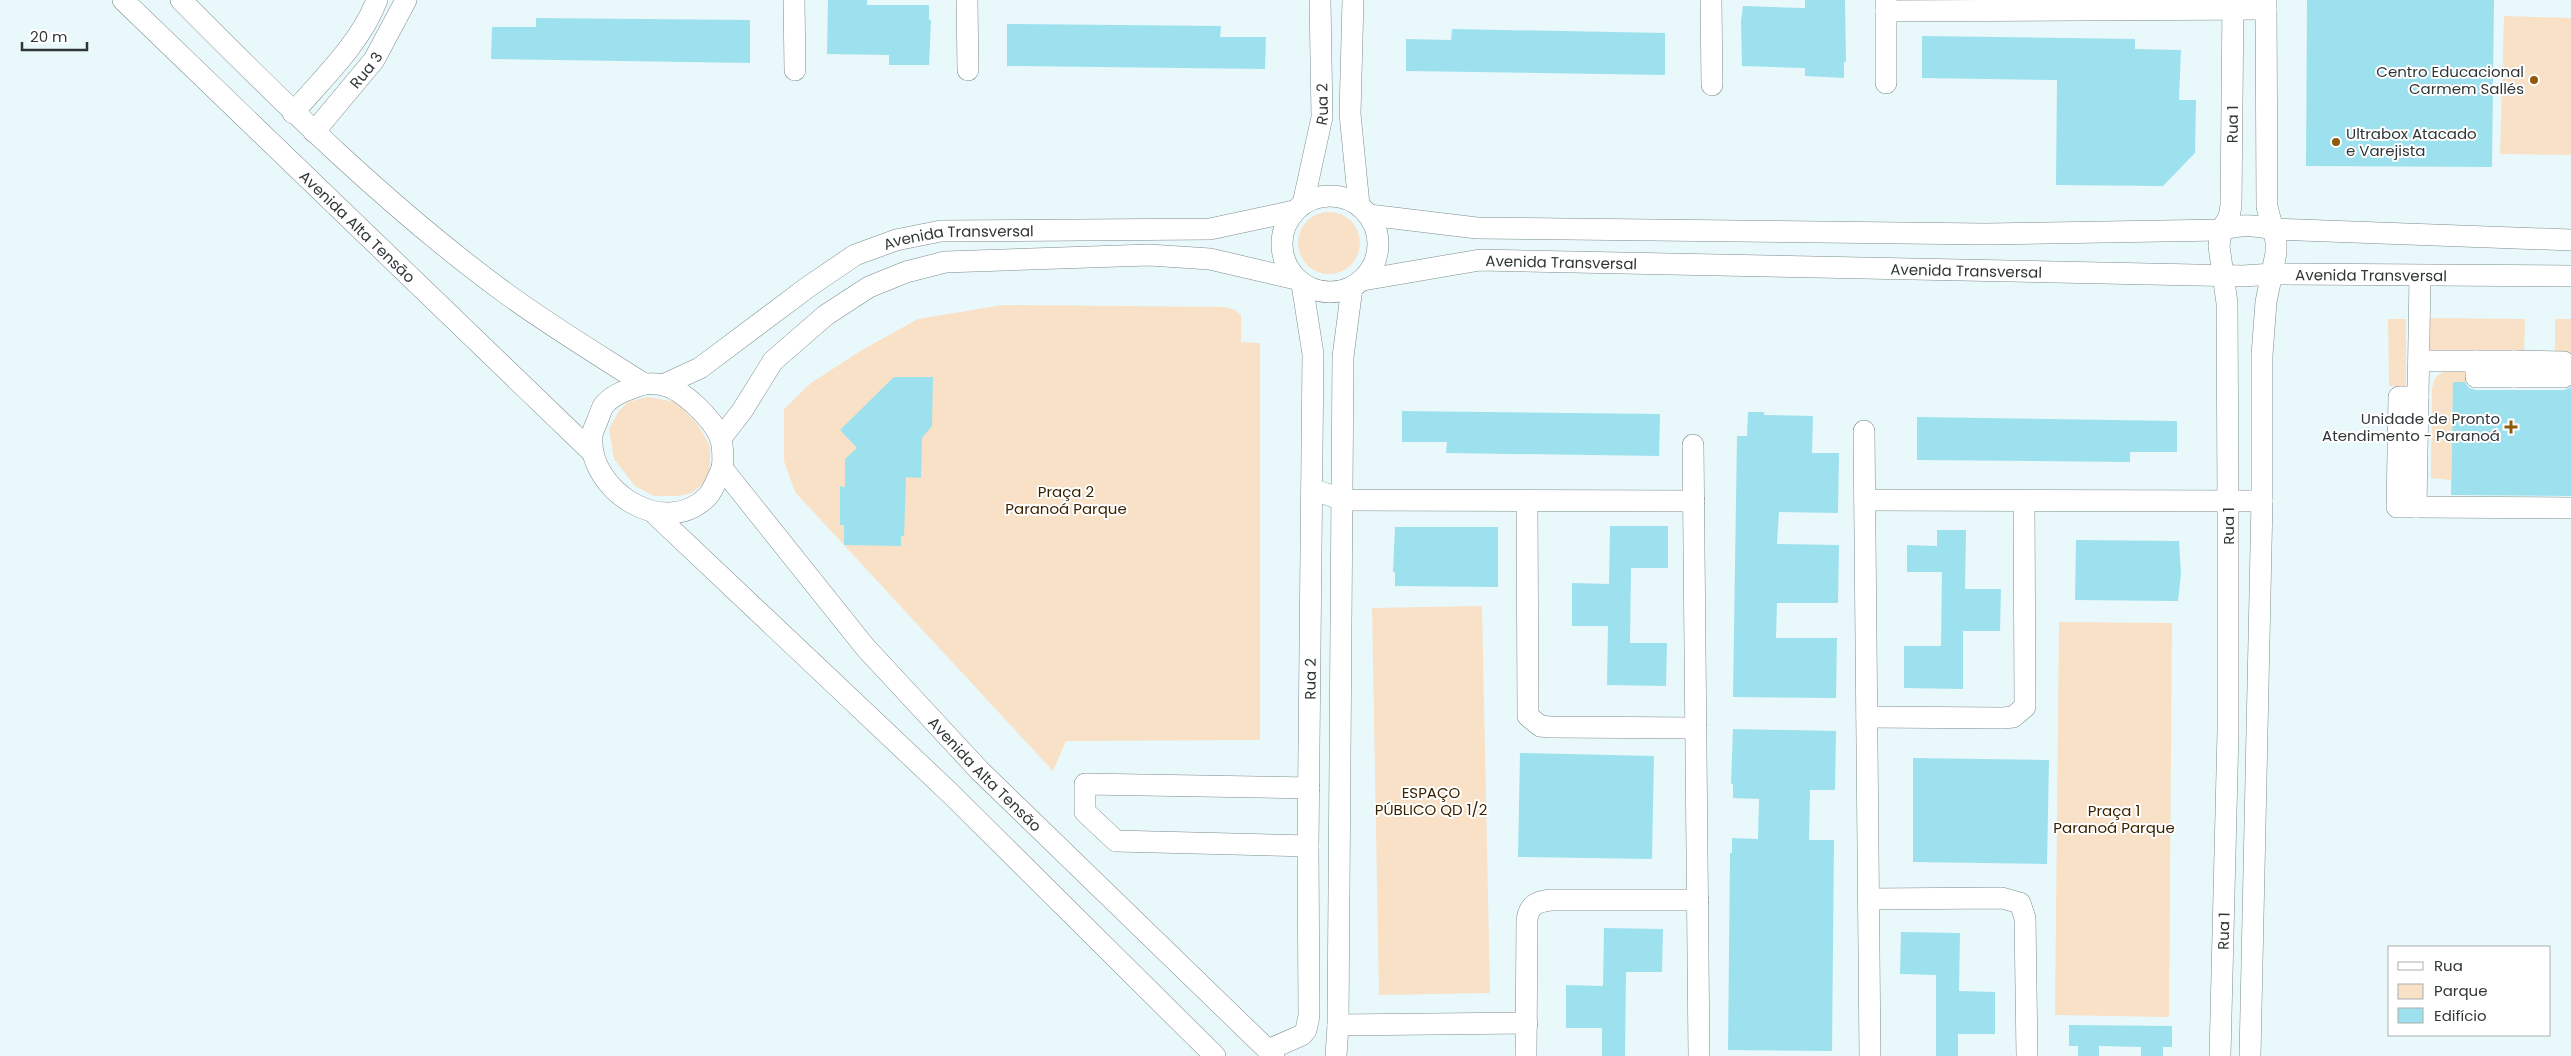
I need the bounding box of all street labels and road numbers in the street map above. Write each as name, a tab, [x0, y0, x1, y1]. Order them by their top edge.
street label: Rua 3	[344, 48, 387, 93]
street label: Rua 2	[1310, 83, 1333, 127]
street label: Rua 1	[2221, 105, 2242, 143]
street label: Avenida Alta Tensāo	[295, 165, 420, 287]
street label: Avenida Transversal	[880, 220, 1034, 254]
street label: Avenida Transversal	[1485, 250, 1637, 274]
street label: Avenida Transversal	[1890, 258, 2042, 282]
street label: Avenida Transversal	[2295, 264, 2447, 286]
street label: Rua 1	[2218, 507, 2239, 545]
street label: Rua 2	[1299, 658, 1320, 700]
street label: Avenida Alta Tensão	[924, 712, 1047, 836]
street label: Rua 1	[2212, 912, 2234, 950]

